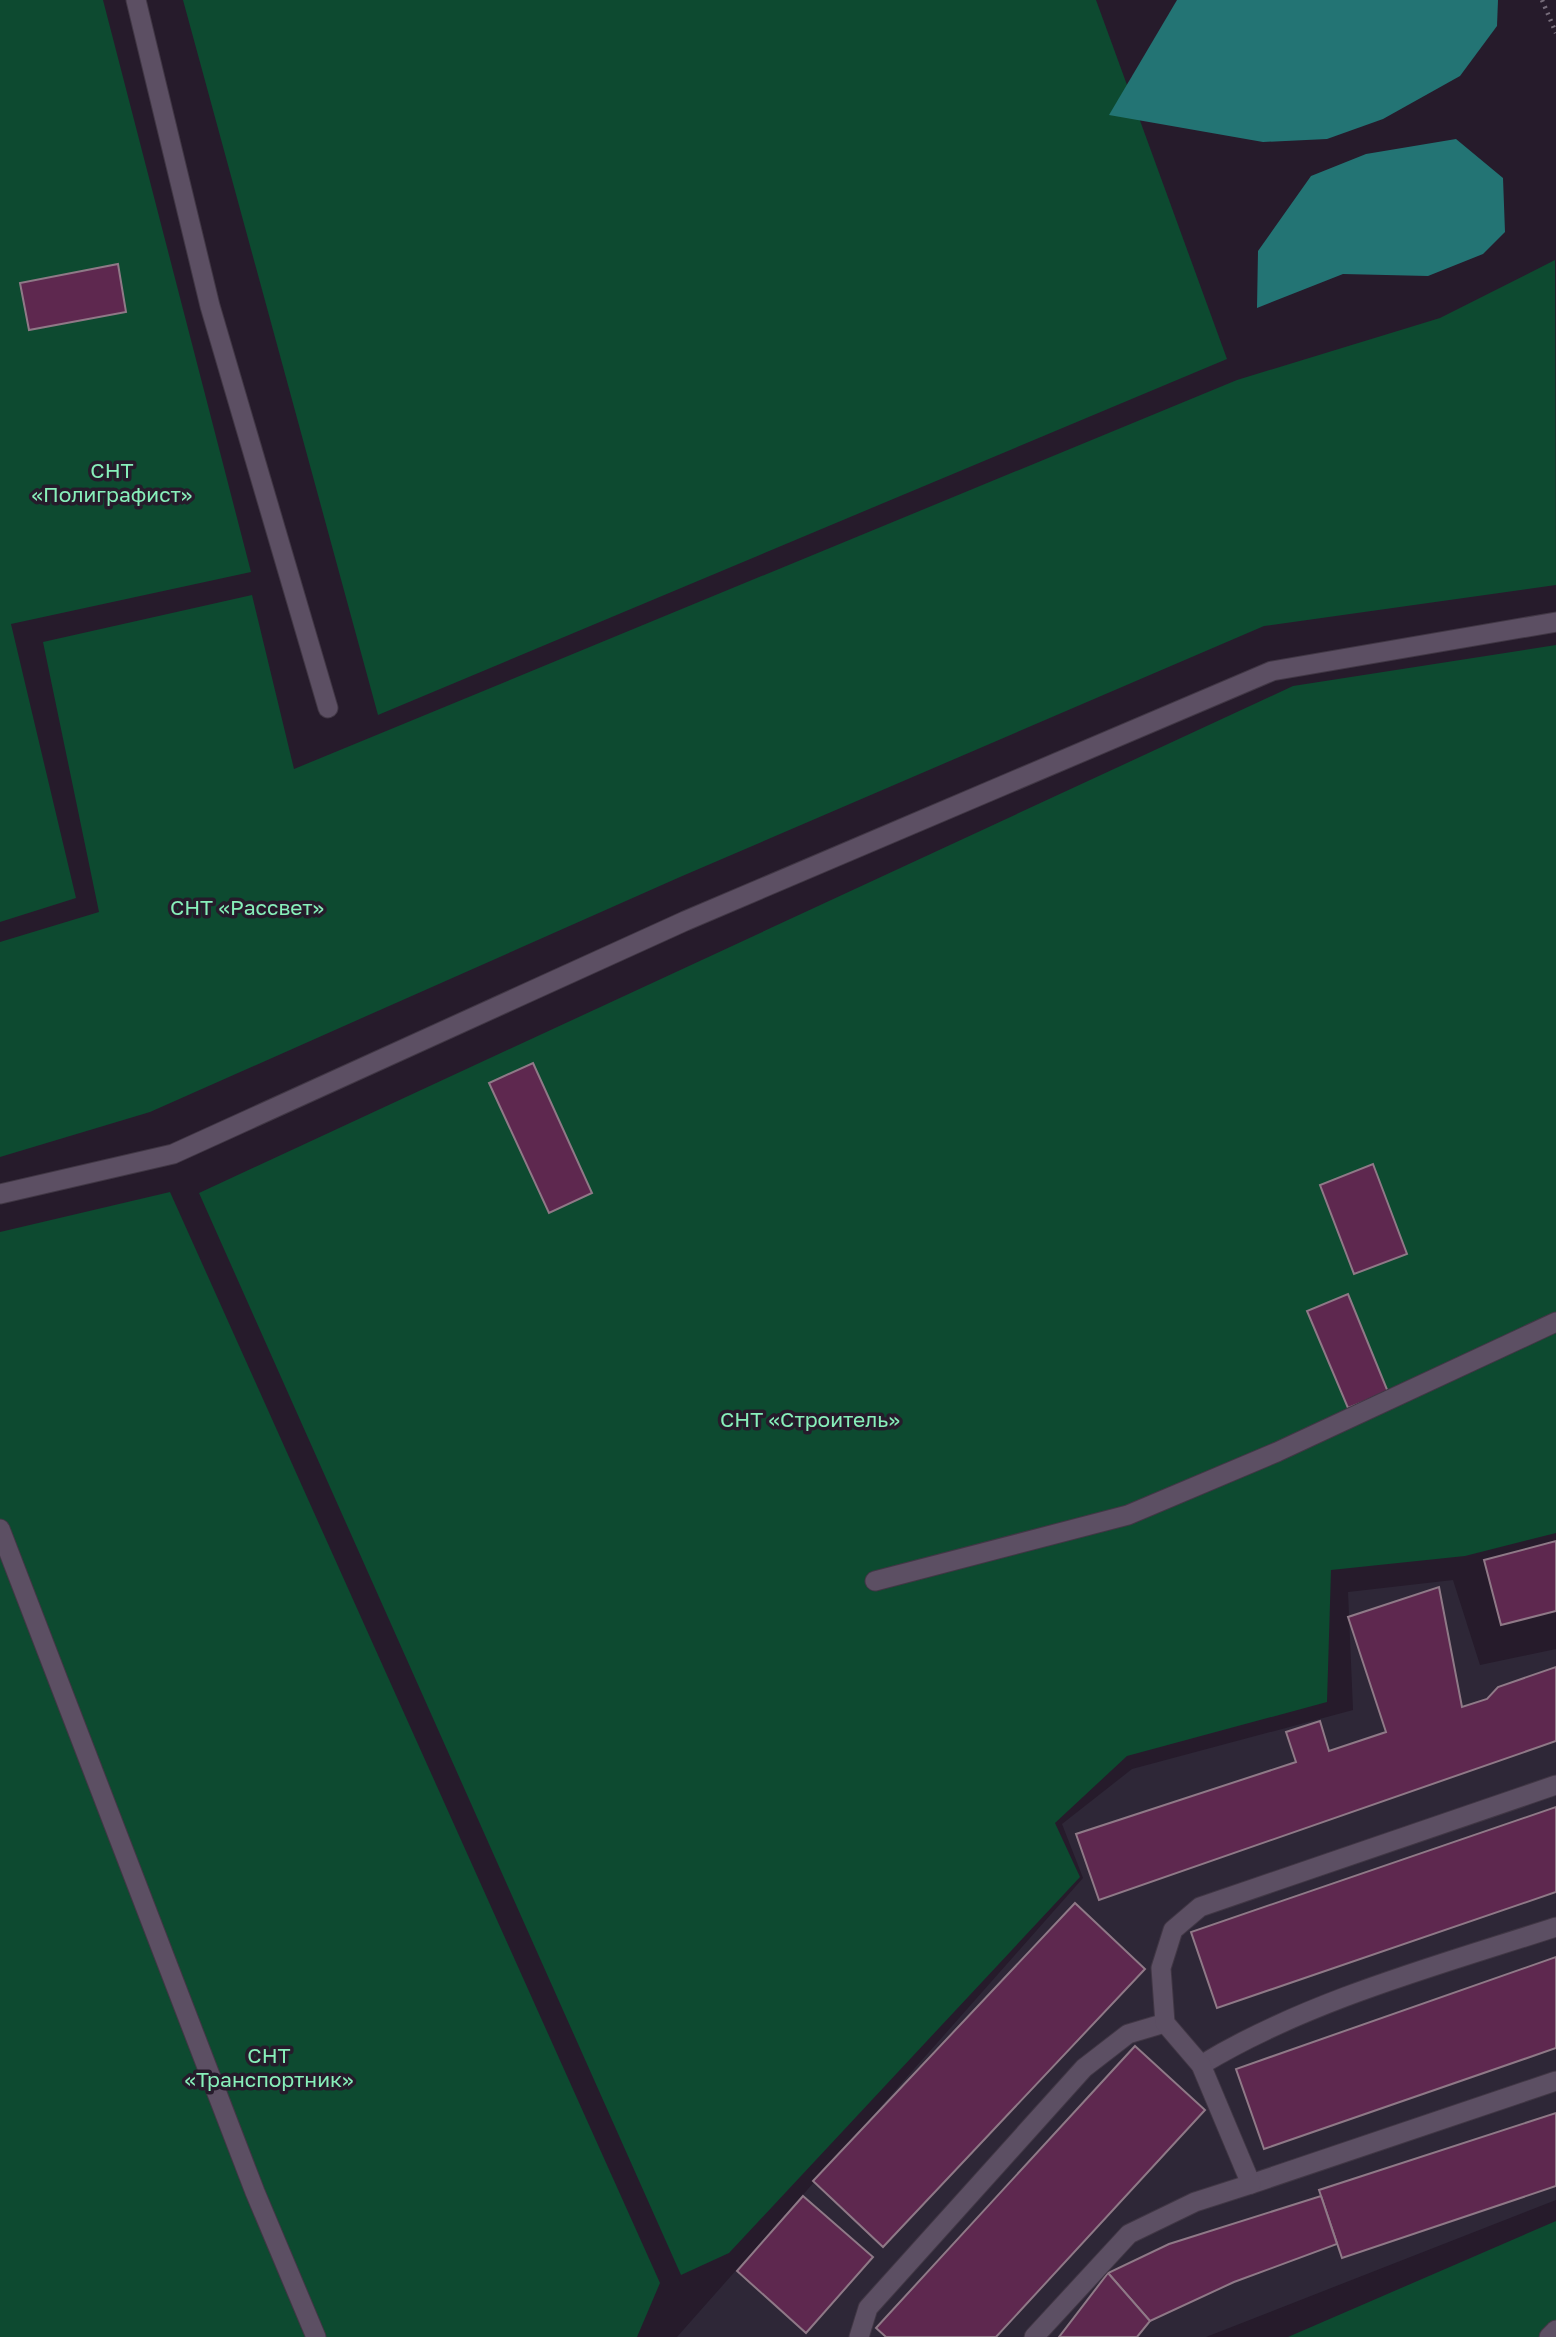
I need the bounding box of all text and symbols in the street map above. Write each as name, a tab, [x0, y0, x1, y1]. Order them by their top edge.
park label: СНТ «Полиграфист»	[32, 457, 192, 507]
park label: СНТ «Рассвет»	[170, 894, 324, 920]
park label: СНТ «Строитель»	[720, 1406, 900, 1432]
park label: СНТ «Транспортник»	[184, 2042, 354, 2092]

